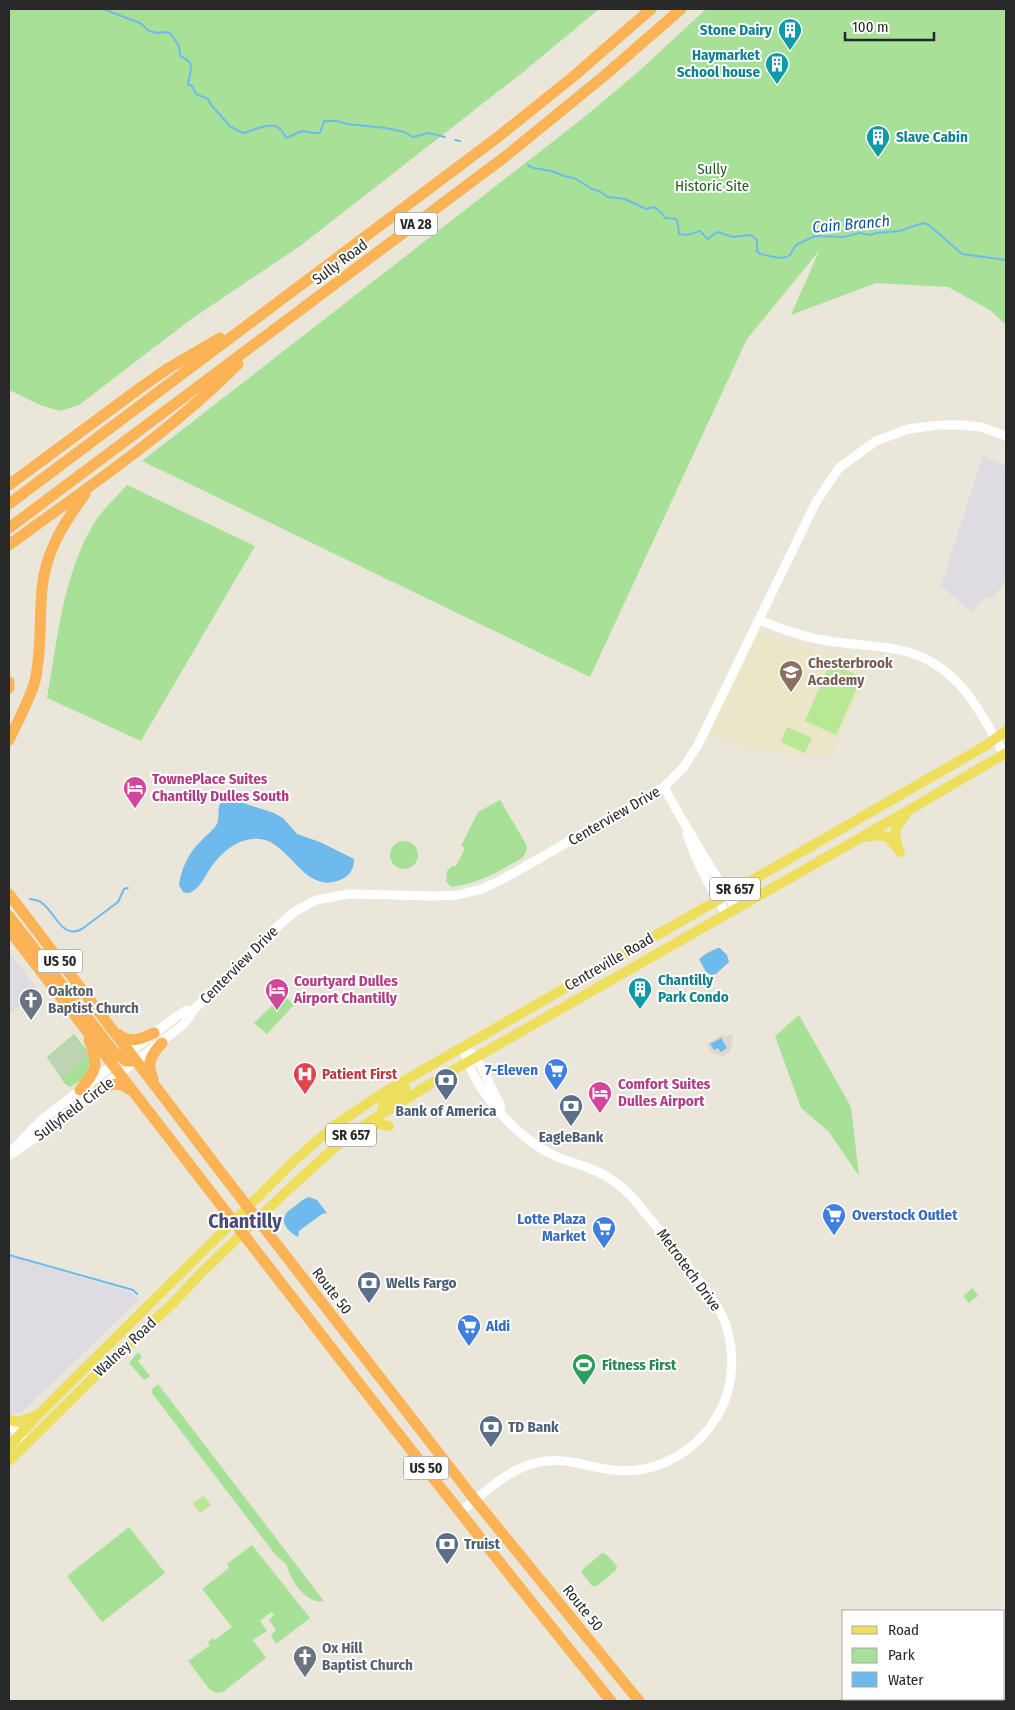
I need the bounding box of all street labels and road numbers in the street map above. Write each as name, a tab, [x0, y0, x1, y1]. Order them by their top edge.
road number: VA 28	[395, 212, 437, 235]
street label: Sully Road	[309, 235, 371, 289]
street label: Centerview Drive	[565, 782, 663, 850]
road number: SR 657	[710, 878, 760, 901]
street label: Centerview Drive	[196, 922, 282, 1008]
street label: Centreville Road	[561, 929, 657, 995]
road number: US 50	[38, 949, 82, 972]
street label: Sullyfield Circle	[31, 1073, 117, 1145]
road number: SR 657	[326, 1124, 376, 1146]
street label: Metrotech Drive	[653, 1225, 725, 1315]
street label: Route 50	[308, 1264, 356, 1318]
street label: Walney Road	[90, 1314, 160, 1380]
road number: US 50	[404, 1456, 448, 1480]
street label: Route 50	[559, 1581, 607, 1635]

